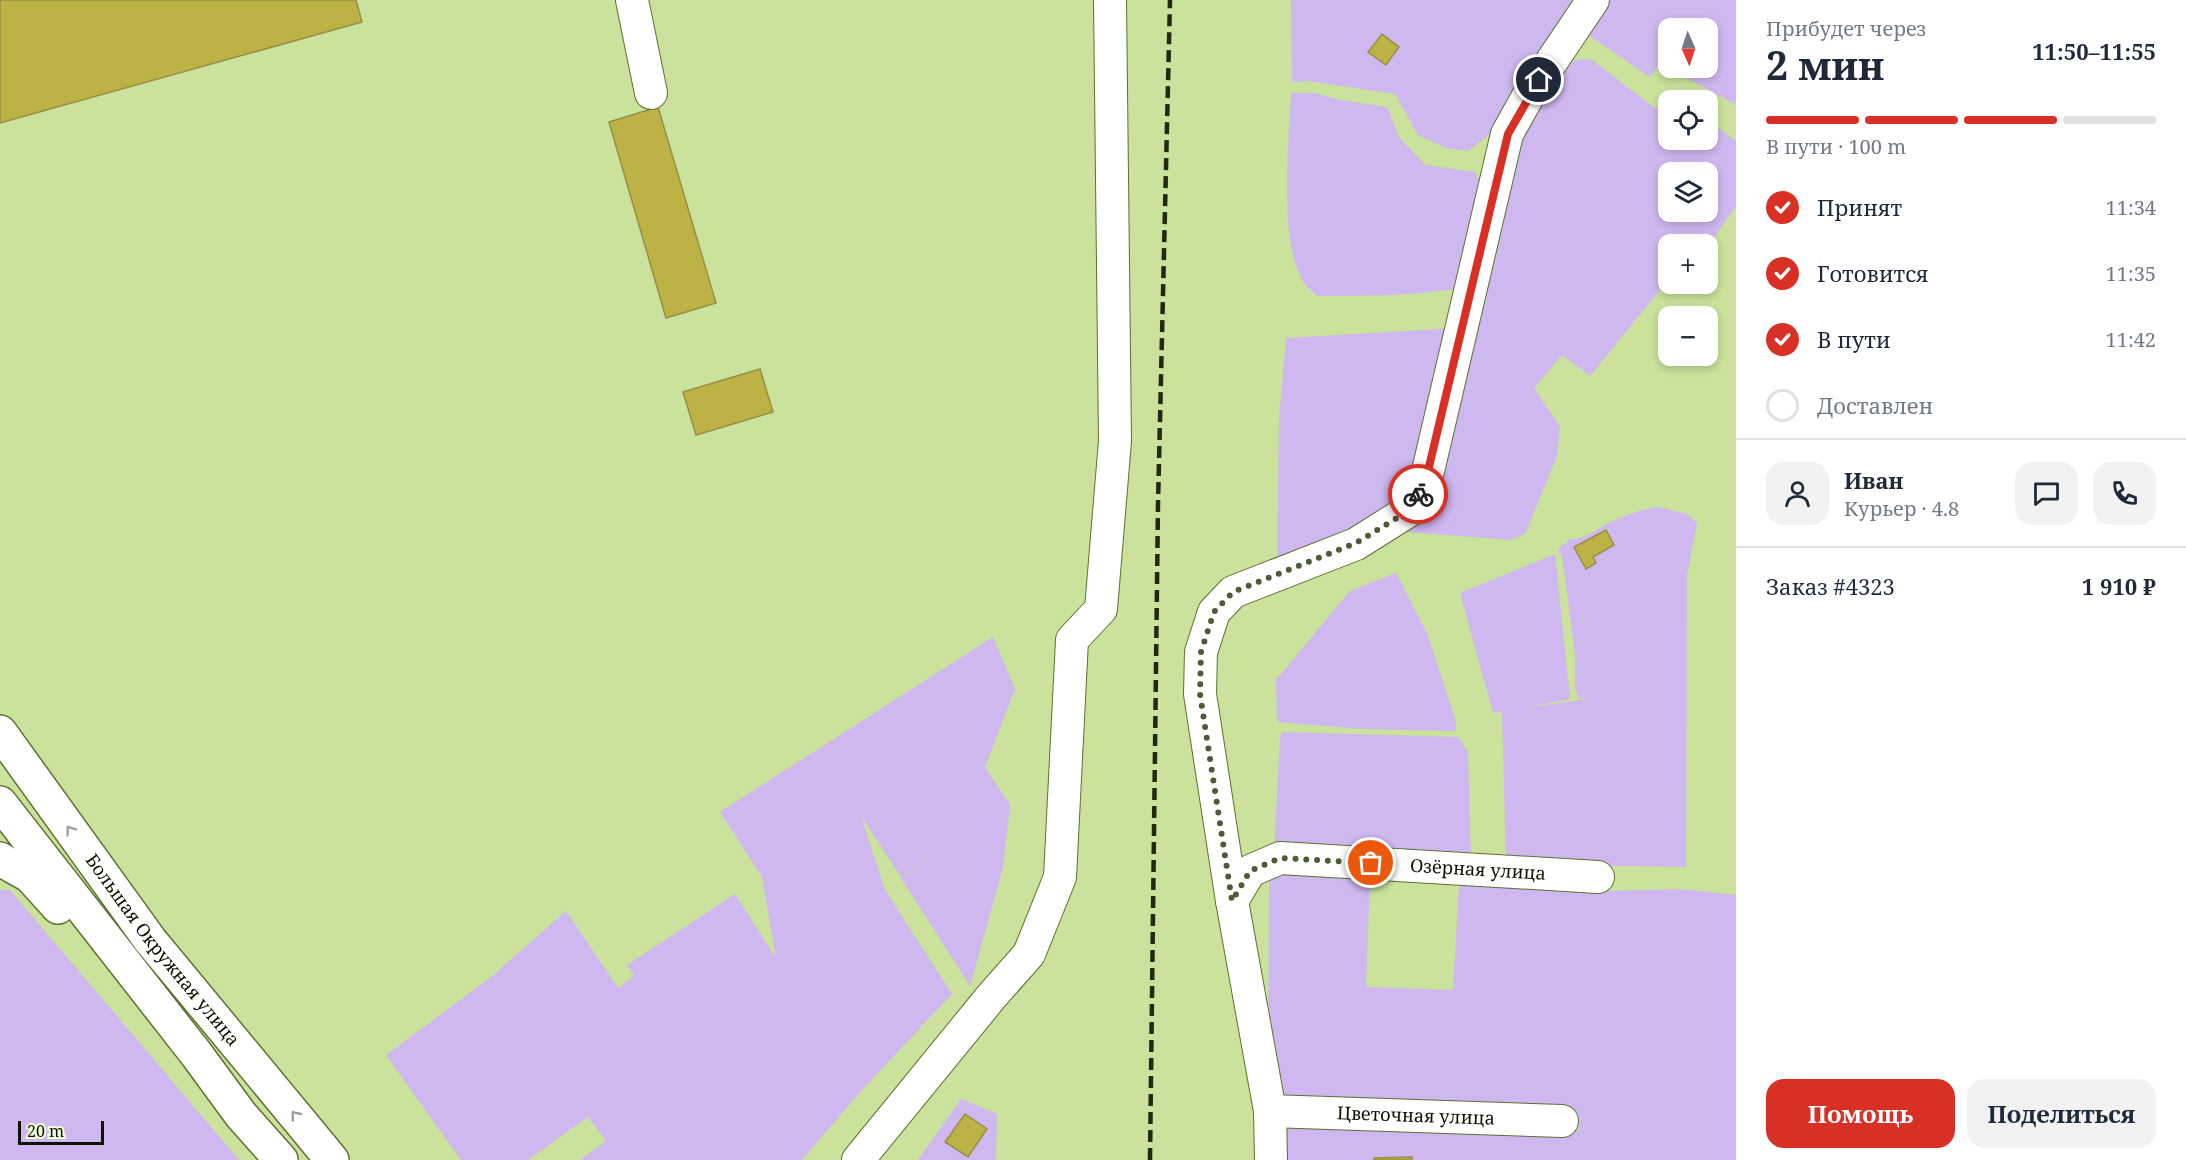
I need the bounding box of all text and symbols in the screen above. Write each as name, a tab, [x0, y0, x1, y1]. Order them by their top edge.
text: Прибудет через	[1766, 15, 1926, 42]
north arrow	[1658, 18, 1718, 78]
map controls	[1658, 18, 1718, 366]
text: 11:50–11:55	[2032, 36, 2156, 66]
text: 2 мин	[1766, 38, 1884, 91]
pin	[1513, 54, 1564, 105]
icon: home	[1522, 63, 1555, 96]
button: locate	[1658, 90, 1718, 150]
text: В пути · 100 m	[1766, 133, 1906, 160]
button: layers	[1658, 162, 1718, 222]
icon: check	[1766, 191, 1799, 224]
text: Принят	[1817, 192, 1902, 222]
text: 11:34	[2106, 194, 2156, 221]
button: +	[1658, 234, 1718, 294]
icon: check	[1766, 257, 1799, 290]
text: Готовится	[1817, 258, 1929, 288]
text: 11:35	[2106, 260, 2156, 287]
button: −	[1658, 306, 1718, 366]
icon: check	[1766, 323, 1799, 356]
text: В пути	[1817, 324, 1891, 354]
text: 11:42	[2106, 326, 2156, 353]
text: Доставлен	[1817, 390, 1933, 420]
button: person	[1766, 462, 1829, 525]
button: chat	[2015, 462, 2078, 525]
button: phone	[2093, 462, 2156, 525]
courier	[1388, 464, 1448, 524]
text: Иван	[1844, 465, 1903, 495]
icon: bike	[1402, 478, 1435, 511]
text: Курьер · 4.8	[1844, 495, 1959, 522]
text: Заказ #4323	[1766, 571, 1895, 601]
text: 1 910 ₽	[2082, 571, 2156, 601]
one-way arrow	[67, 825, 78, 836]
pin	[1345, 837, 1396, 888]
icon: bag	[1354, 846, 1387, 879]
street label: Большая Окружная улица	[81, 849, 246, 1051]
street label: Озёрная улица	[1409, 853, 1547, 885]
button: Помощь	[1766, 1079, 1955, 1148]
button: Поделиться	[1967, 1079, 2156, 1148]
street label: Цветочная улица	[1337, 1100, 1495, 1130]
one-way arrow	[291, 1111, 302, 1122]
scale bar	[18, 1118, 104, 1146]
text: 20 m	[27, 1120, 64, 1142]

